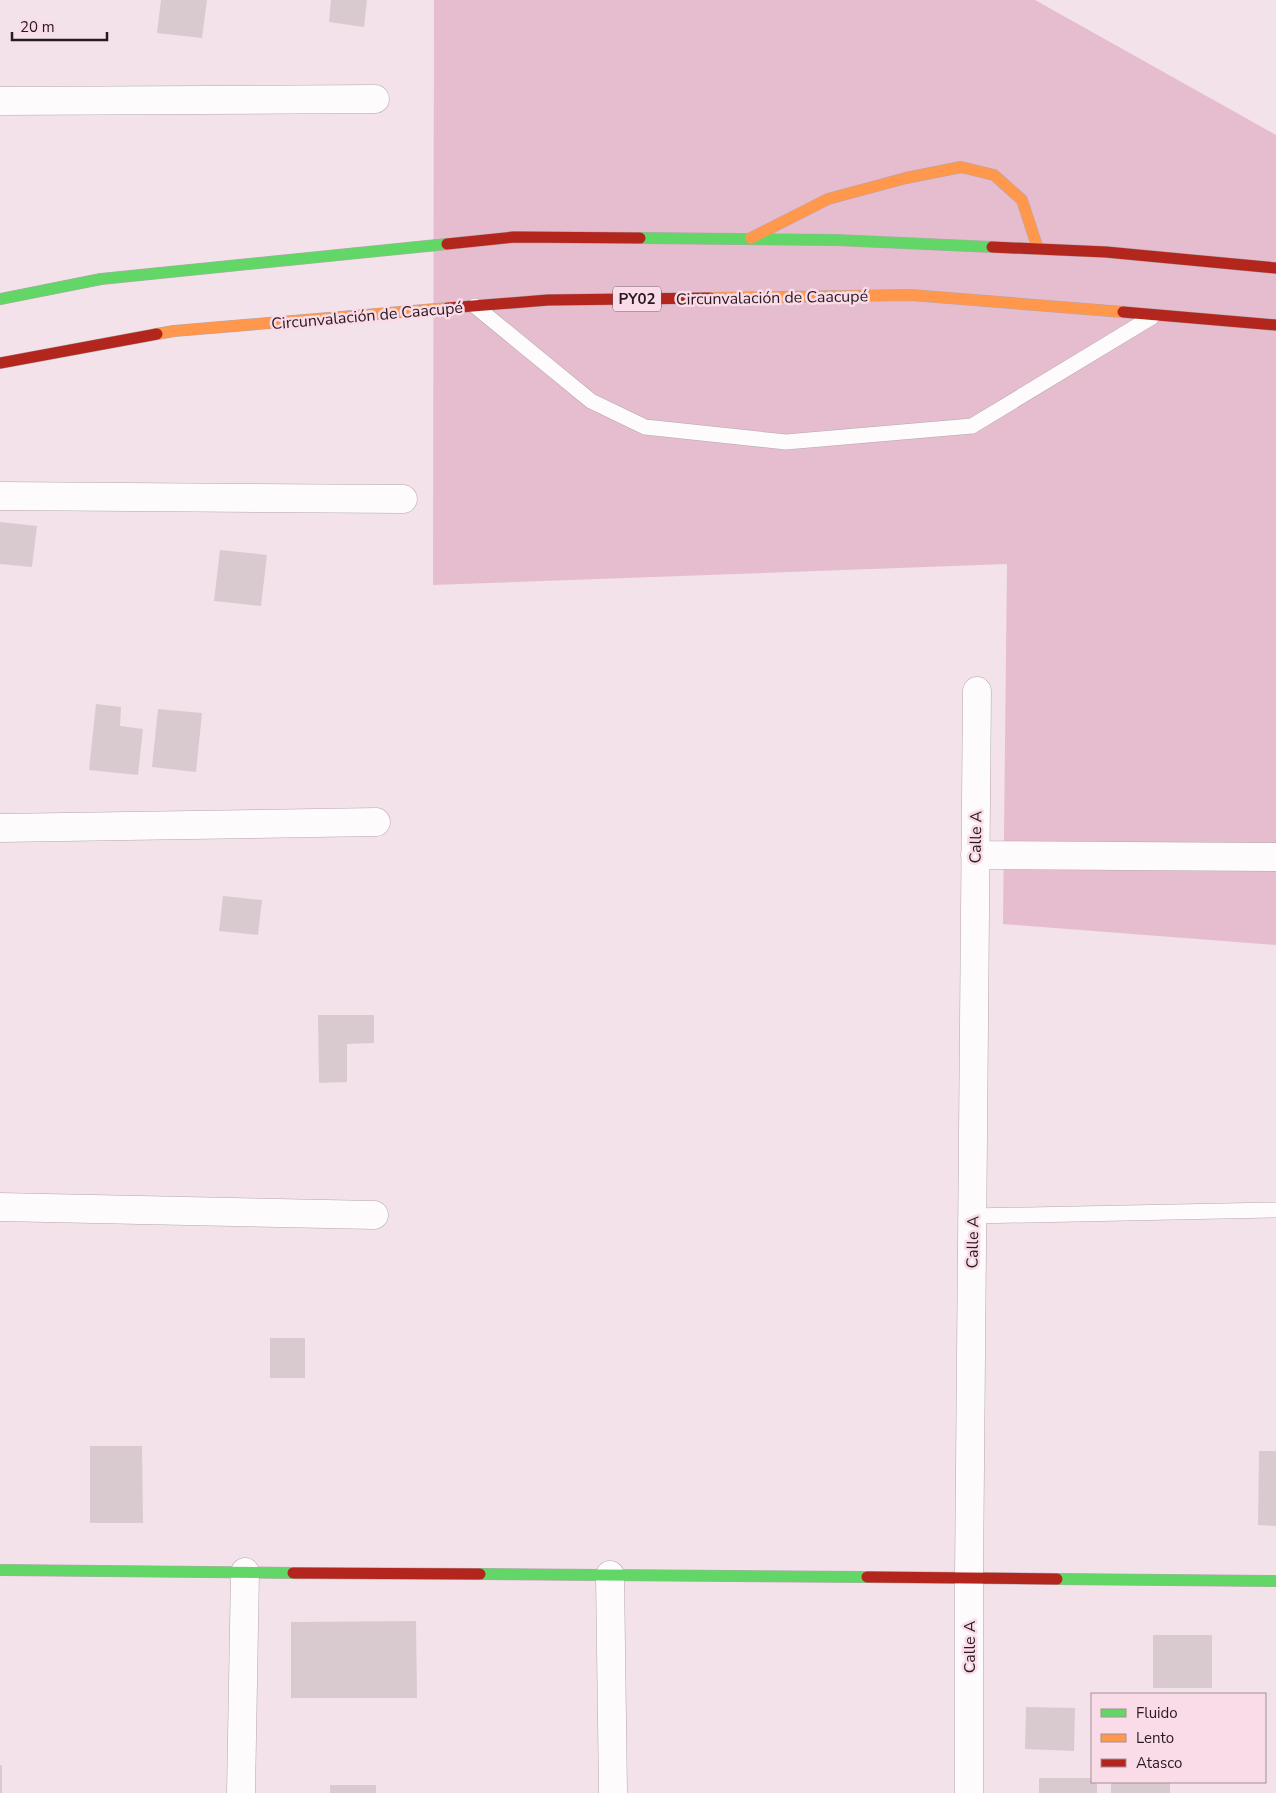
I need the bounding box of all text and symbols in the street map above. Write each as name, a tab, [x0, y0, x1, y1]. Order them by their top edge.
scale bar	[12, 10, 108, 42]
text: 20 m	[20, 17, 55, 37]
street label: Circunvalación de Caacupé	[676, 285, 868, 311]
road number: PY02	[613, 286, 661, 312]
street label: Circunvalación de Caacupé	[270, 297, 464, 335]
street label: Calle A	[965, 810, 987, 864]
street label: Calle A	[962, 1215, 984, 1269]
street label: Calle A	[959, 1620, 981, 1673]
legend	[1091, 1693, 1266, 1783]
text: Fluido	[1136, 1703, 1178, 1723]
text: Lento	[1136, 1728, 1174, 1748]
text: Atasco	[1136, 1753, 1182, 1773]

